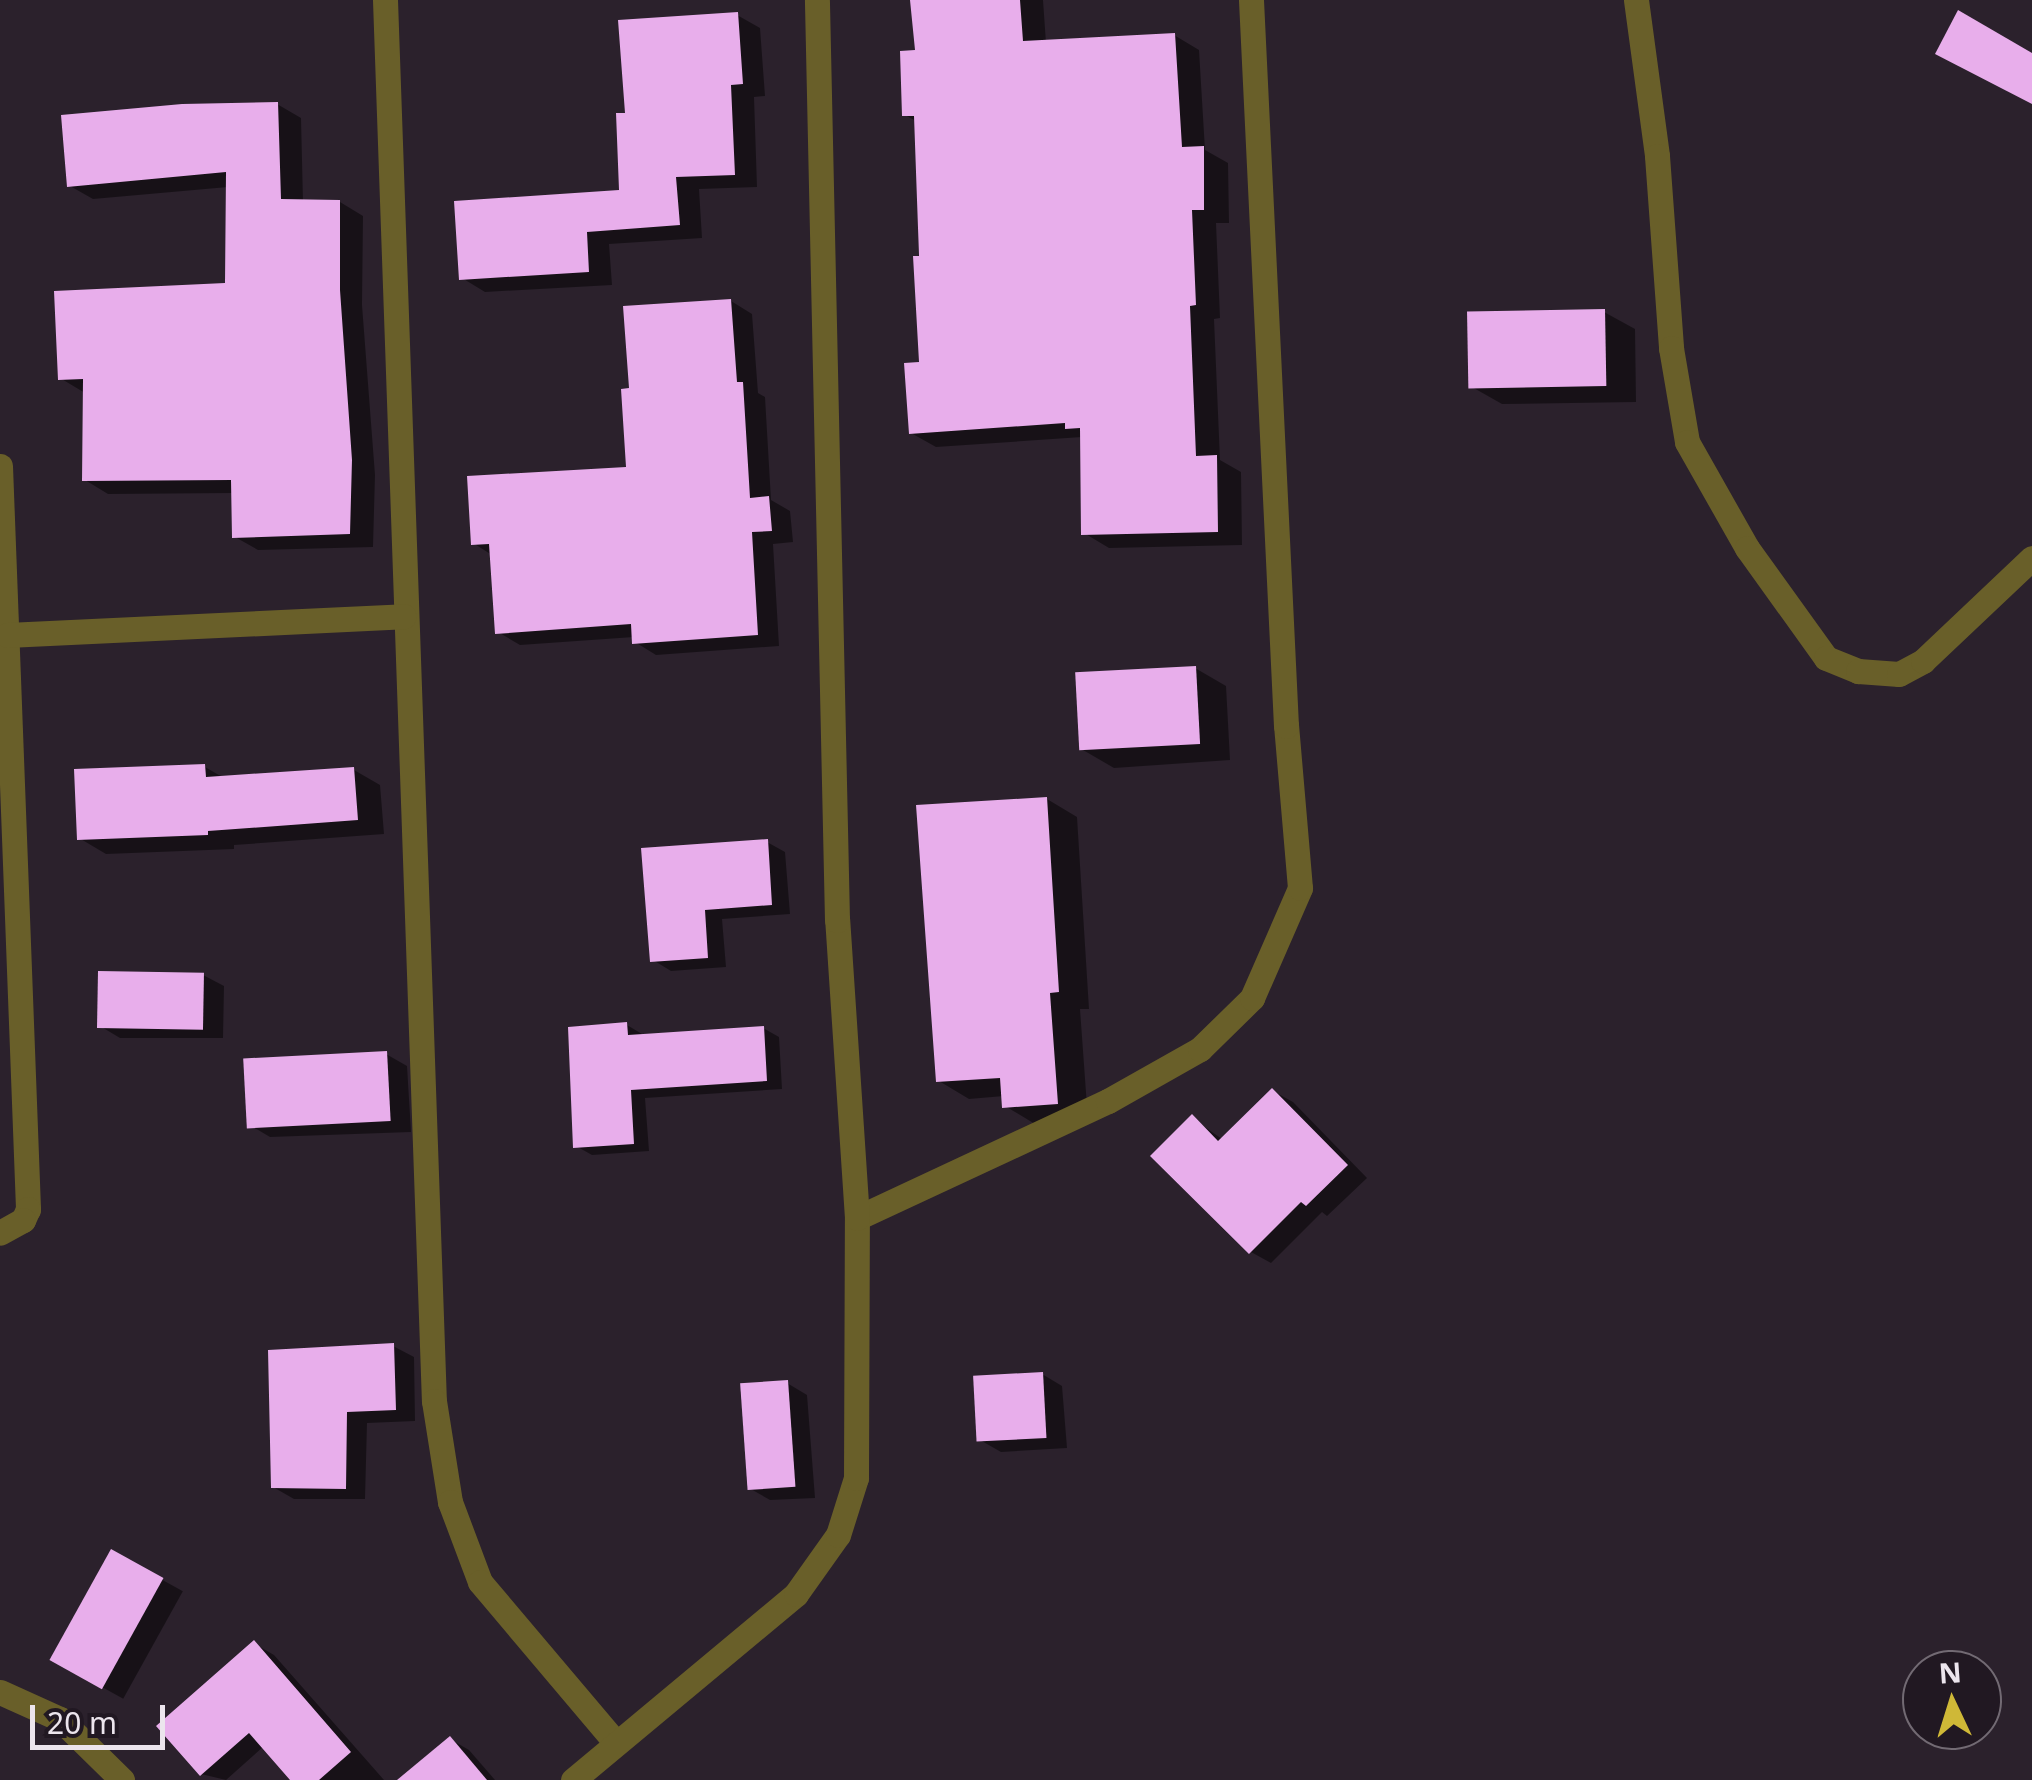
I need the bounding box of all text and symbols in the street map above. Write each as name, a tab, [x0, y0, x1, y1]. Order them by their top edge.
north arrow	[1902, 1650, 2002, 1750]
text: N	[1937, 1652, 1963, 1692]
scale bar	[35, 1685, 170, 1747]
text: 20 m	[47, 1702, 117, 1743]

